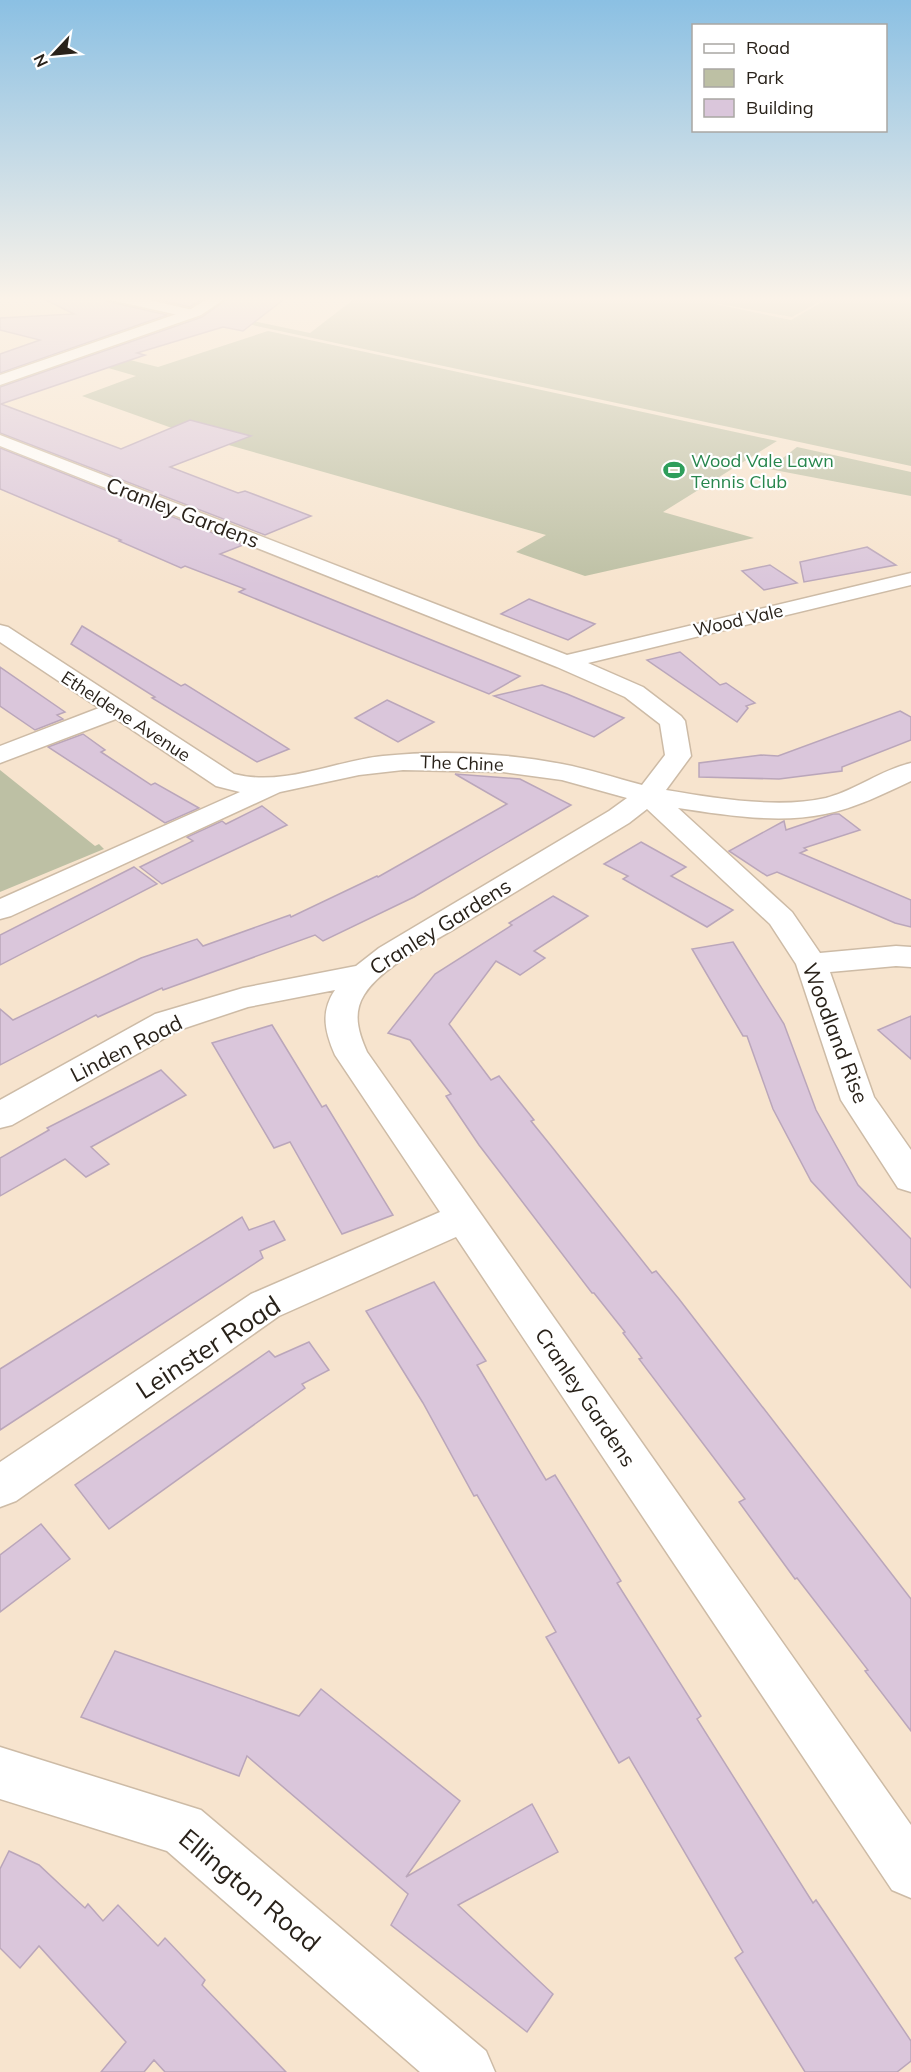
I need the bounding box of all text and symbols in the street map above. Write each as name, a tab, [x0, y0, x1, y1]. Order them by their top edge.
north arrow	[24, 24, 84, 84]
legend	[692, 24, 887, 132]
text: Road	[746, 36, 790, 59]
text: N	[29, 51, 52, 70]
text: Park	[746, 66, 785, 89]
text: Building	[746, 96, 814, 119]
place label: Wood Vale Lawn Tennis Club	[691, 449, 834, 493]
sports icon: Wood Vale Lawn Tennis Club	[662, 458, 686, 482]
street label: Cranley Gardens	[103, 471, 263, 553]
street label: Wood Vale	[691, 599, 785, 641]
street label: Etheldene Avenue	[57, 666, 195, 766]
street label: The Chine	[420, 750, 504, 776]
street label: Cranley Gardens	[364, 872, 516, 980]
street label: Woodland Rise	[797, 959, 875, 1107]
street label: Linden Road	[66, 1009, 186, 1087]
street label: Leinster Road	[130, 1288, 286, 1406]
street label: Cranley Gardens	[530, 1323, 642, 1471]
street label: Ellington Road	[173, 1821, 327, 1959]

